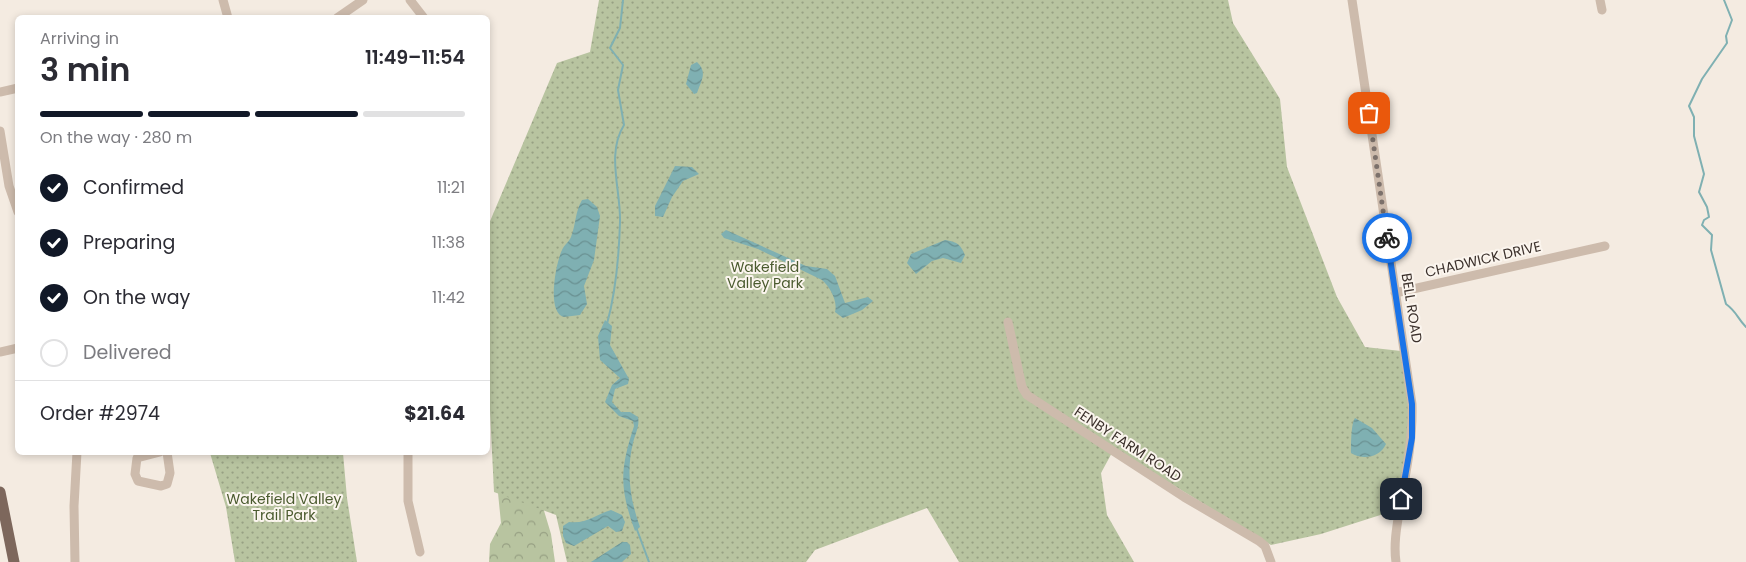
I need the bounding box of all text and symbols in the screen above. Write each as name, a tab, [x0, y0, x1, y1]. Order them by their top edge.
text: Arriving in	[40, 27, 119, 50]
text: 11:49–11:54	[365, 44, 465, 71]
text: 3 min	[40, 47, 130, 92]
pin	[1348, 92, 1390, 134]
icon: bag	[1355, 99, 1383, 127]
text: On the way · 280 m	[40, 126, 192, 149]
icon: check	[40, 174, 68, 202]
text: Confirmed	[83, 174, 184, 201]
text: 11:21	[437, 176, 465, 199]
courier	[1362, 213, 1412, 263]
icon: bike	[1373, 224, 1401, 252]
icon: check	[40, 229, 68, 257]
text: Preparing	[83, 229, 175, 256]
text: 11:38	[432, 231, 465, 254]
street label: CHADWICK DRIVE	[1423, 236, 1543, 282]
park label: Wakefield Valley Park	[727, 257, 804, 293]
street label: BELL ROAD	[1397, 272, 1427, 344]
icon: check	[40, 284, 68, 312]
text: On the way	[83, 284, 190, 311]
text: 11:42	[432, 286, 465, 309]
text: Delivered	[83, 339, 172, 366]
text: Order #2974	[40, 400, 160, 427]
text: $21.64	[404, 400, 465, 427]
street label: FENBY FARM ROAD	[1070, 402, 1186, 486]
pin	[1380, 478, 1422, 520]
icon: home	[1387, 485, 1415, 513]
park label: Wakefield Valley Trail Park	[227, 489, 341, 525]

